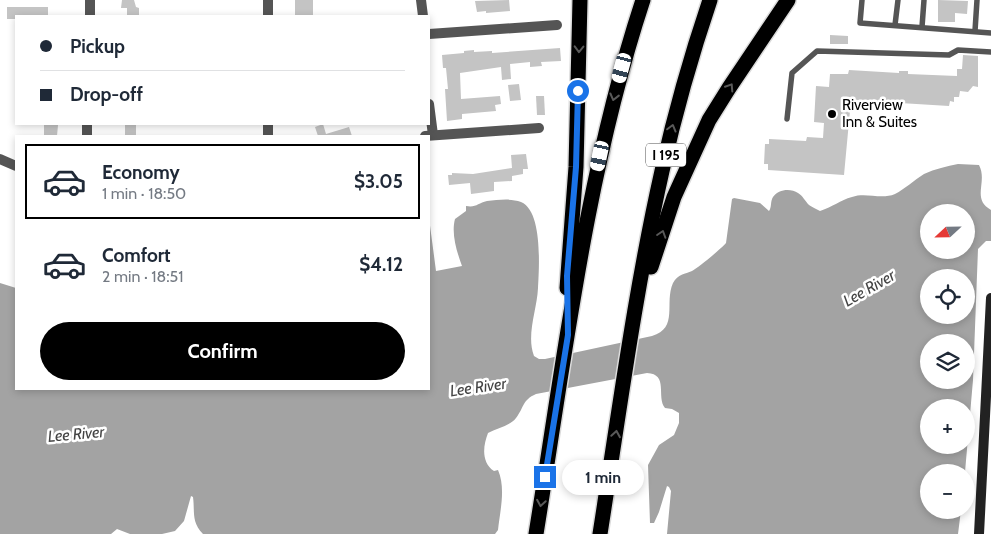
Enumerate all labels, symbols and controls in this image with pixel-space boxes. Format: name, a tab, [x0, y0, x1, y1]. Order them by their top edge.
text: Pickup	[70, 35, 125, 58]
one-way arrow	[573, 45, 584, 53]
car	[610, 52, 633, 84]
route start	[567, 80, 589, 102]
text: Drop-off	[70, 83, 143, 106]
one-way arrow	[724, 83, 733, 92]
one-way arrow	[609, 93, 620, 102]
place label: Riverview Inn & Suites	[842, 96, 917, 131]
marker: Riverview Inn & Suites	[826, 108, 838, 120]
one-way arrow	[666, 124, 677, 133]
car	[589, 140, 610, 172]
road number: I 195	[646, 144, 686, 166]
icon: car	[42, 159, 87, 204]
text: Economy	[102, 161, 180, 184]
text: $3.05	[354, 170, 403, 193]
text: 1 min · 18:50	[102, 184, 186, 203]
north arrow	[920, 204, 975, 259]
map controls	[920, 204, 975, 519]
one-way arrow	[656, 230, 666, 238]
icon: car	[42, 242, 87, 287]
text: Comfort	[102, 244, 171, 267]
text: $4.12	[359, 253, 403, 276]
water label: Lee River	[840, 265, 899, 310]
text: 2 min · 18:51	[102, 267, 183, 286]
button: locate	[920, 269, 975, 324]
button: Confirm	[40, 322, 405, 380]
button: layers	[920, 334, 975, 389]
water label: Lee River	[449, 373, 508, 400]
button: +	[920, 399, 975, 454]
water label: Lee River	[47, 422, 106, 446]
one-way arrow	[610, 430, 620, 438]
callout: 1 min	[562, 460, 645, 494]
button: −	[920, 464, 975, 519]
route end	[534, 466, 556, 488]
text: 1 min	[585, 468, 621, 487]
one-way arrow	[536, 499, 546, 507]

